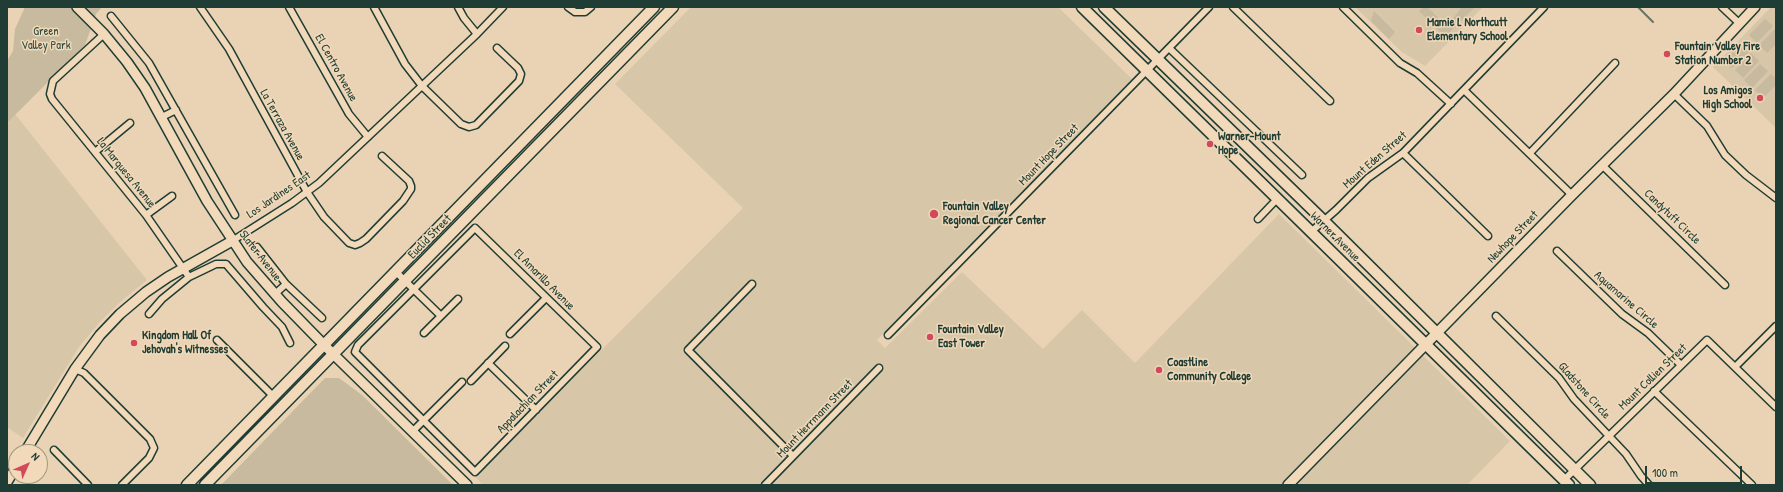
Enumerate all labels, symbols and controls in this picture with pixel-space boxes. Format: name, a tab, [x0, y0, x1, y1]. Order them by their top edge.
place label: Mamie L Northcutt Elementary School	[1427, 16, 1508, 44]
park label: Green Valley Park	[21, 25, 71, 53]
marker: Mamie L Northcutt Elementary School	[1414, 25, 1424, 35]
street label: El Centro Avenue	[312, 32, 360, 104]
place label: Fountain Valley Fire Station Number 2	[1675, 40, 1760, 68]
marker: Fountain Valley Fire Station Number 2	[1662, 49, 1672, 59]
place label: Los Amigos High School	[1702, 84, 1752, 112]
street label: La Terraza Avenue	[256, 87, 308, 163]
marker: Los Amigos High School	[1755, 93, 1765, 103]
street label: Mount Hope Street	[1016, 121, 1082, 189]
street label: Mount Eden Street	[1340, 128, 1410, 192]
place label: Warner-Mount Hope	[1218, 130, 1281, 158]
street label: La Marquesa Avenue	[93, 135, 159, 211]
marker: Warner-Mount Hope	[1205, 139, 1215, 149]
street label: Los Jardines East	[244, 168, 314, 222]
street label: Candytuft Circle	[1641, 186, 1703, 248]
place label: Fountain Valley Regional Cancer Center	[943, 200, 1046, 228]
marker: Fountain Valley Regional Cancer Center	[928, 208, 940, 220]
street label: Newhope Street	[1484, 208, 1542, 266]
street label: Warner Avenue	[1307, 209, 1363, 265]
street label: Euclid Street	[405, 212, 455, 262]
street label: Slater Avenue	[236, 228, 284, 284]
street label: El Amarillo Avenue	[510, 246, 578, 314]
street label: Aquamarine Circle	[1591, 268, 1661, 332]
place label: Fountain Valley East Tower	[938, 323, 1004, 351]
place label: Kingdom Hall Of Jehovah's Witnesses	[142, 329, 228, 357]
marker: Fountain Valley East Tower	[925, 332, 935, 342]
marker: Kingdom Hall Of Jehovah's Witnesses	[129, 338, 139, 348]
street label: Mount Collien Street	[1616, 341, 1690, 413]
place label: Coastline Community College	[1167, 356, 1251, 384]
street label: Gladstone Circle	[1555, 360, 1613, 422]
marker: Coastline Community College	[1154, 365, 1164, 375]
street label: Appalachian Street	[494, 368, 562, 436]
street label: Mount Herrmann Street	[774, 377, 856, 461]
north arrow	[8, 444, 48, 484]
text: N	[29, 449, 43, 463]
scale bar	[1647, 458, 1744, 484]
text: 100 m	[1652, 464, 1678, 481]

